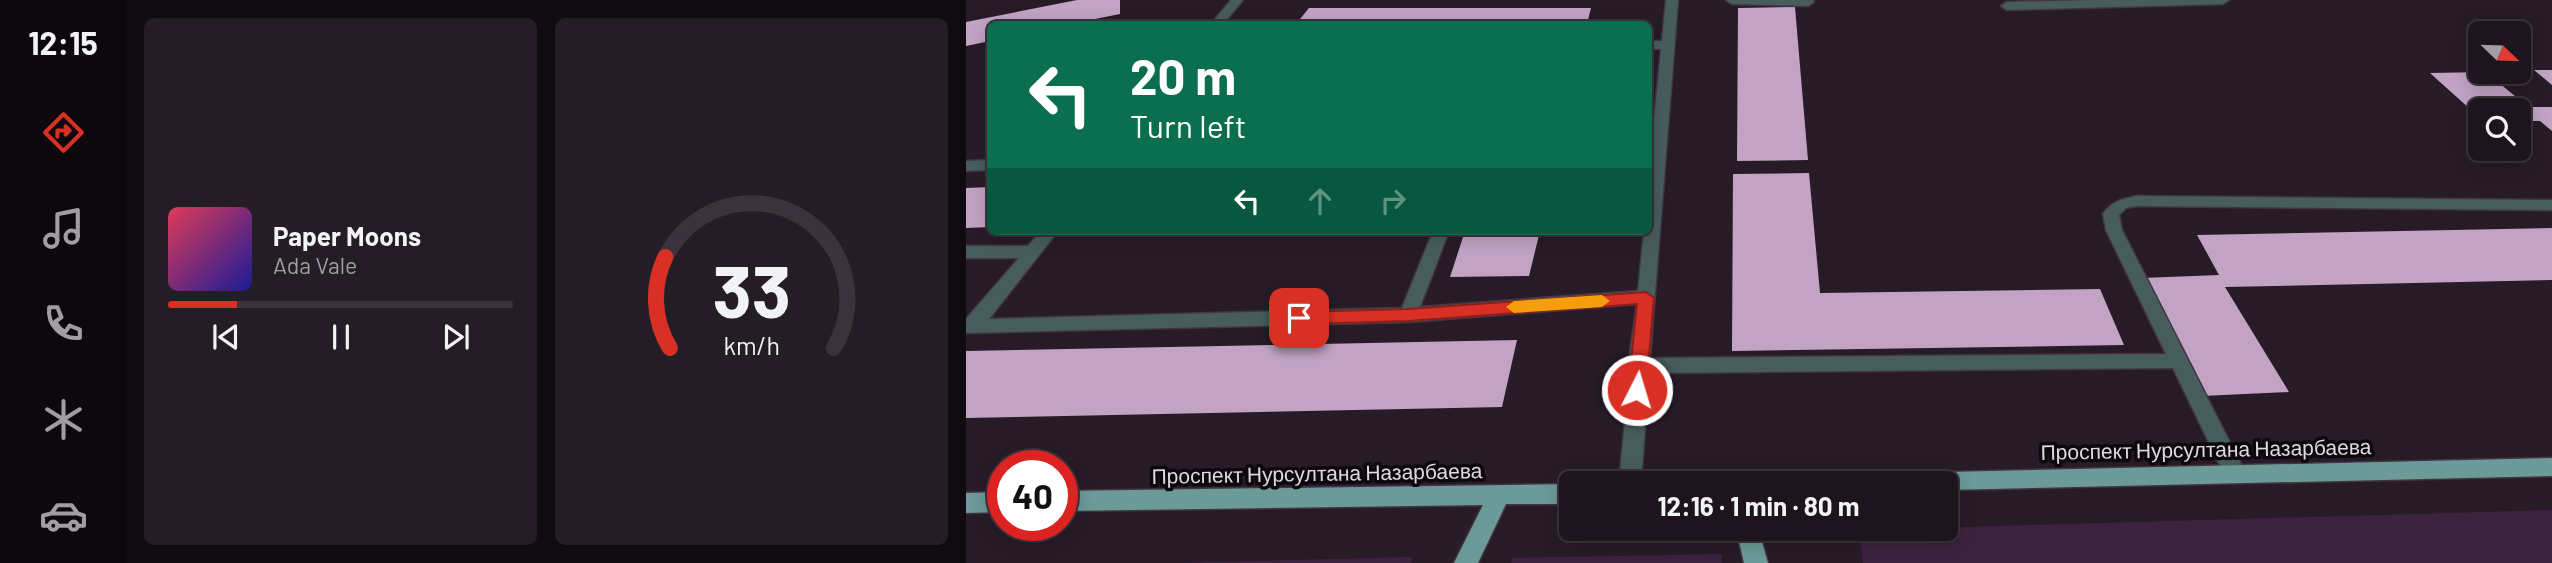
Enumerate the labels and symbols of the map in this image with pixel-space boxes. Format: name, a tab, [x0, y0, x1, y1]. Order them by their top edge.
north arrow	[2468, 21, 2530, 84]
pin	[1269, 288, 1329, 348]
position arrow	[1600, 353, 1674, 427]
street label: Проспект Нурсултана Назарбаева	[2040, 433, 2372, 464]
speed limit sign: 40	[987, 450, 1078, 541]
street label: Проспект Нурсултана Назарбаева	[1151, 457, 1483, 488]

